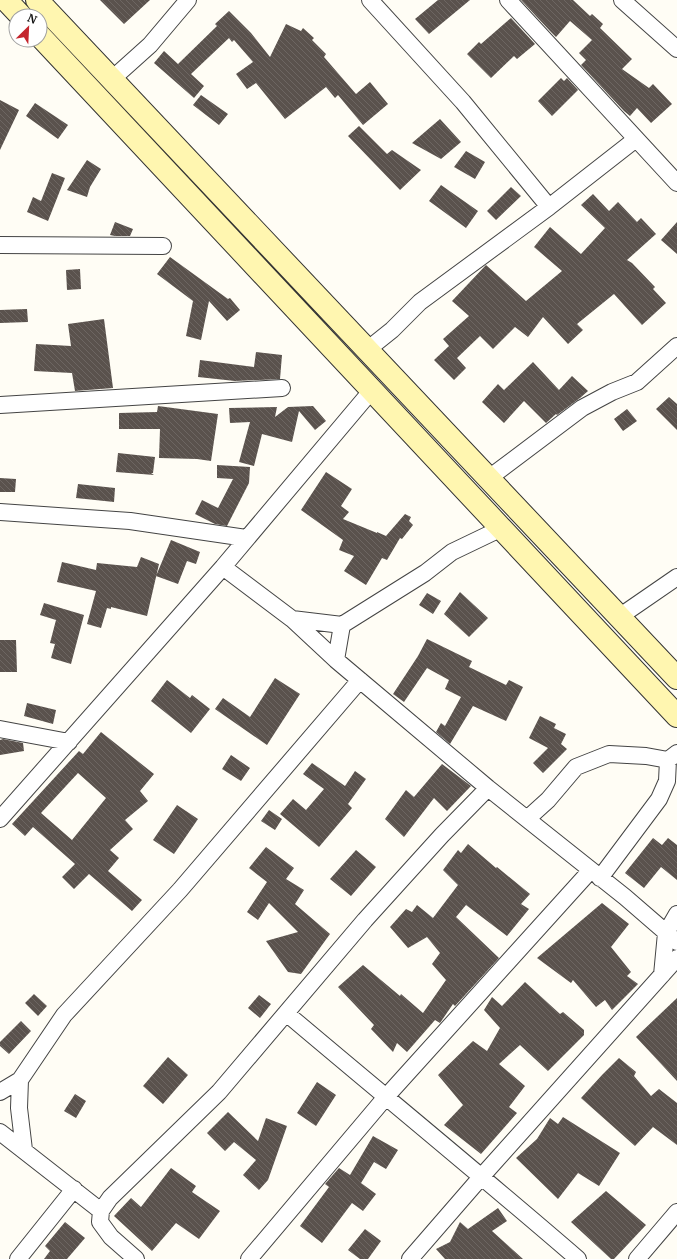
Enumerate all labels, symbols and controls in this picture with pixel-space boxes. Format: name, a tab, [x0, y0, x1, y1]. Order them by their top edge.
north arrow	[8, 8, 48, 48]
text: N	[25, 11, 39, 27]

